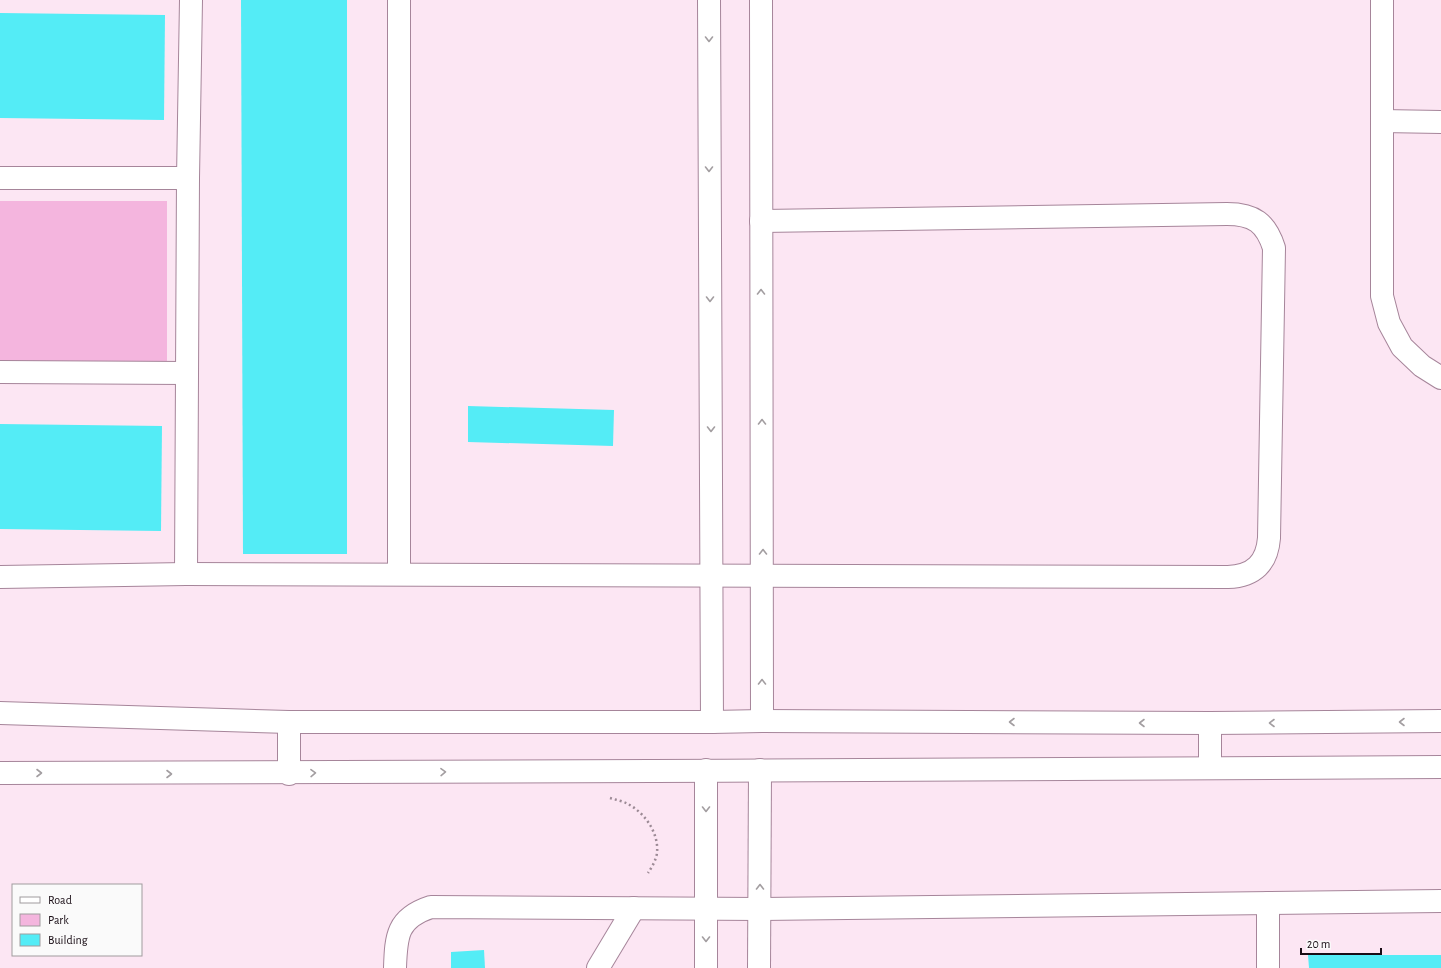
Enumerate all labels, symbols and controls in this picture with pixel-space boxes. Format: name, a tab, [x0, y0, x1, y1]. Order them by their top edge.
one-way arrow	[705, 36, 713, 42]
one-way arrow	[705, 166, 714, 172]
one-way arrow	[757, 289, 765, 295]
one-way arrow	[706, 296, 714, 302]
one-way arrow	[758, 419, 766, 425]
one-way arrow	[707, 426, 715, 432]
one-way arrow	[759, 549, 767, 555]
one-way arrow	[758, 679, 766, 685]
one-way arrow	[1009, 718, 1015, 726]
one-way arrow	[1399, 718, 1405, 726]
one-way arrow	[1139, 719, 1145, 727]
one-way arrow	[1269, 719, 1275, 727]
one-way arrow	[440, 768, 446, 776]
one-way arrow	[36, 769, 42, 777]
one-way arrow	[310, 769, 316, 777]
one-way arrow	[166, 770, 172, 778]
one-way arrow	[702, 806, 710, 812]
legend	[12, 884, 142, 956]
one-way arrow	[756, 884, 764, 890]
text: Road	[48, 894, 72, 906]
text: Park	[48, 914, 69, 926]
scale bar	[1301, 930, 1381, 956]
text: Building	[48, 934, 88, 946]
one-way arrow	[702, 936, 710, 942]
text: 20 m	[1307, 938, 1330, 950]

